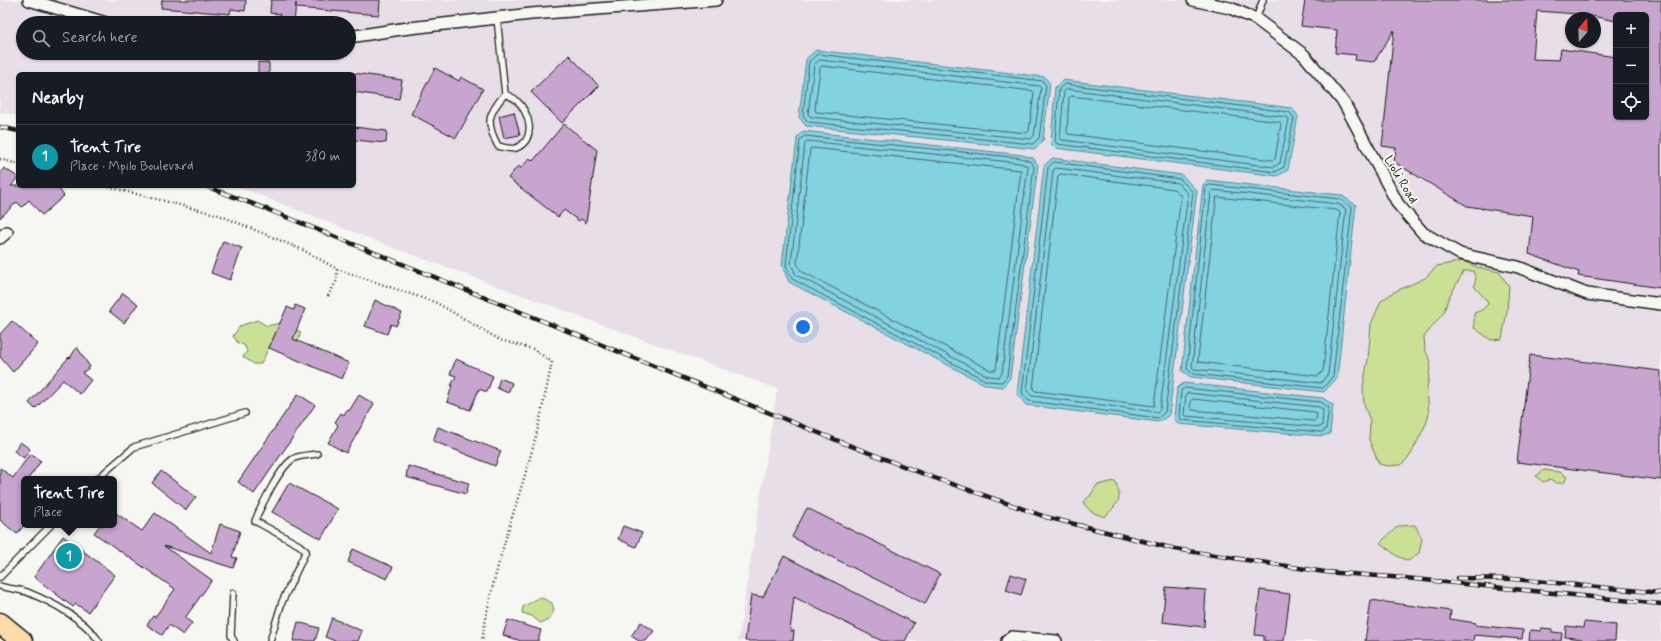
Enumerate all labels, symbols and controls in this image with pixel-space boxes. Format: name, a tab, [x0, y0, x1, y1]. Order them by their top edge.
north arrow	[1565, 12, 1601, 48]
map controls	[1613, 12, 1649, 120]
button: +	[1613, 12, 1649, 48]
search box	[16, 16, 356, 60]
icon: search	[30, 27, 52, 49]
text: Search here	[62, 28, 138, 48]
button: −	[1613, 48, 1649, 84]
button: locate	[1613, 84, 1649, 120]
text: Nearby	[32, 87, 84, 109]
text: Trent Tire	[70, 138, 141, 158]
text: 1	[42, 148, 48, 165]
text: 380 m	[305, 148, 340, 165]
street label: Lioli Road	[1380, 153, 1422, 207]
text: Place · Mpilo Boulevard	[70, 158, 194, 175]
your location	[793, 317, 813, 337]
popup	[21, 476, 117, 528]
text: Trent Tire	[34, 484, 104, 504]
text: Place	[34, 504, 62, 521]
pin: 1	[56, 541, 82, 571]

